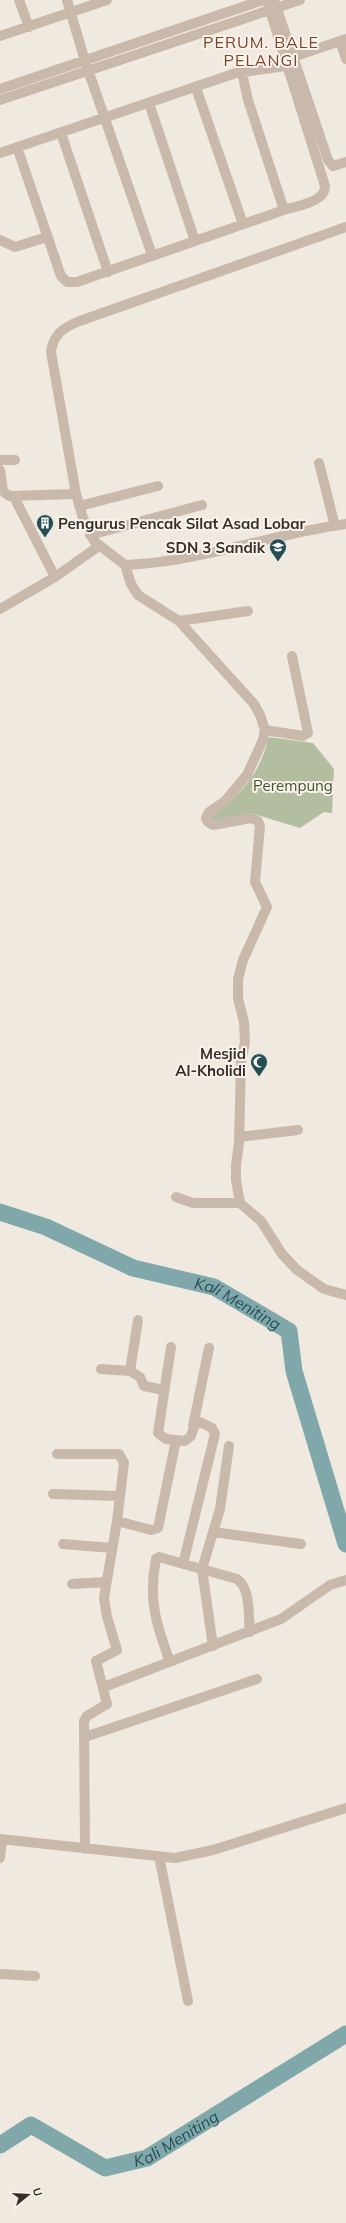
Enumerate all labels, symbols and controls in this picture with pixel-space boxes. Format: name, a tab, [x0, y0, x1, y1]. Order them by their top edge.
district label: PERUM. BALE PELANGI	[203, 32, 319, 70]
building icon: Pengurus Pencak Silat Asad Lobar	[35, 513, 55, 538]
place label: Pengurus Pencak Silat Asad Lobar	[58, 514, 305, 533]
school or university icon: SDN 3 Sandik	[268, 537, 288, 562]
place label: SDN 3 Sandik	[166, 538, 266, 557]
park label: Perempung	[253, 776, 333, 795]
place label: Mesjid Al-Kholidi	[175, 1044, 246, 1080]
mosque icon: Mesjid Al-Kholidi	[249, 1052, 269, 1077]
water label: Kali Meniting	[193, 1273, 285, 1334]
water label: Kali Meniting	[132, 2106, 222, 2171]
north arrow	[8, 2175, 48, 2215]
text: U	[30, 2186, 45, 2198]

